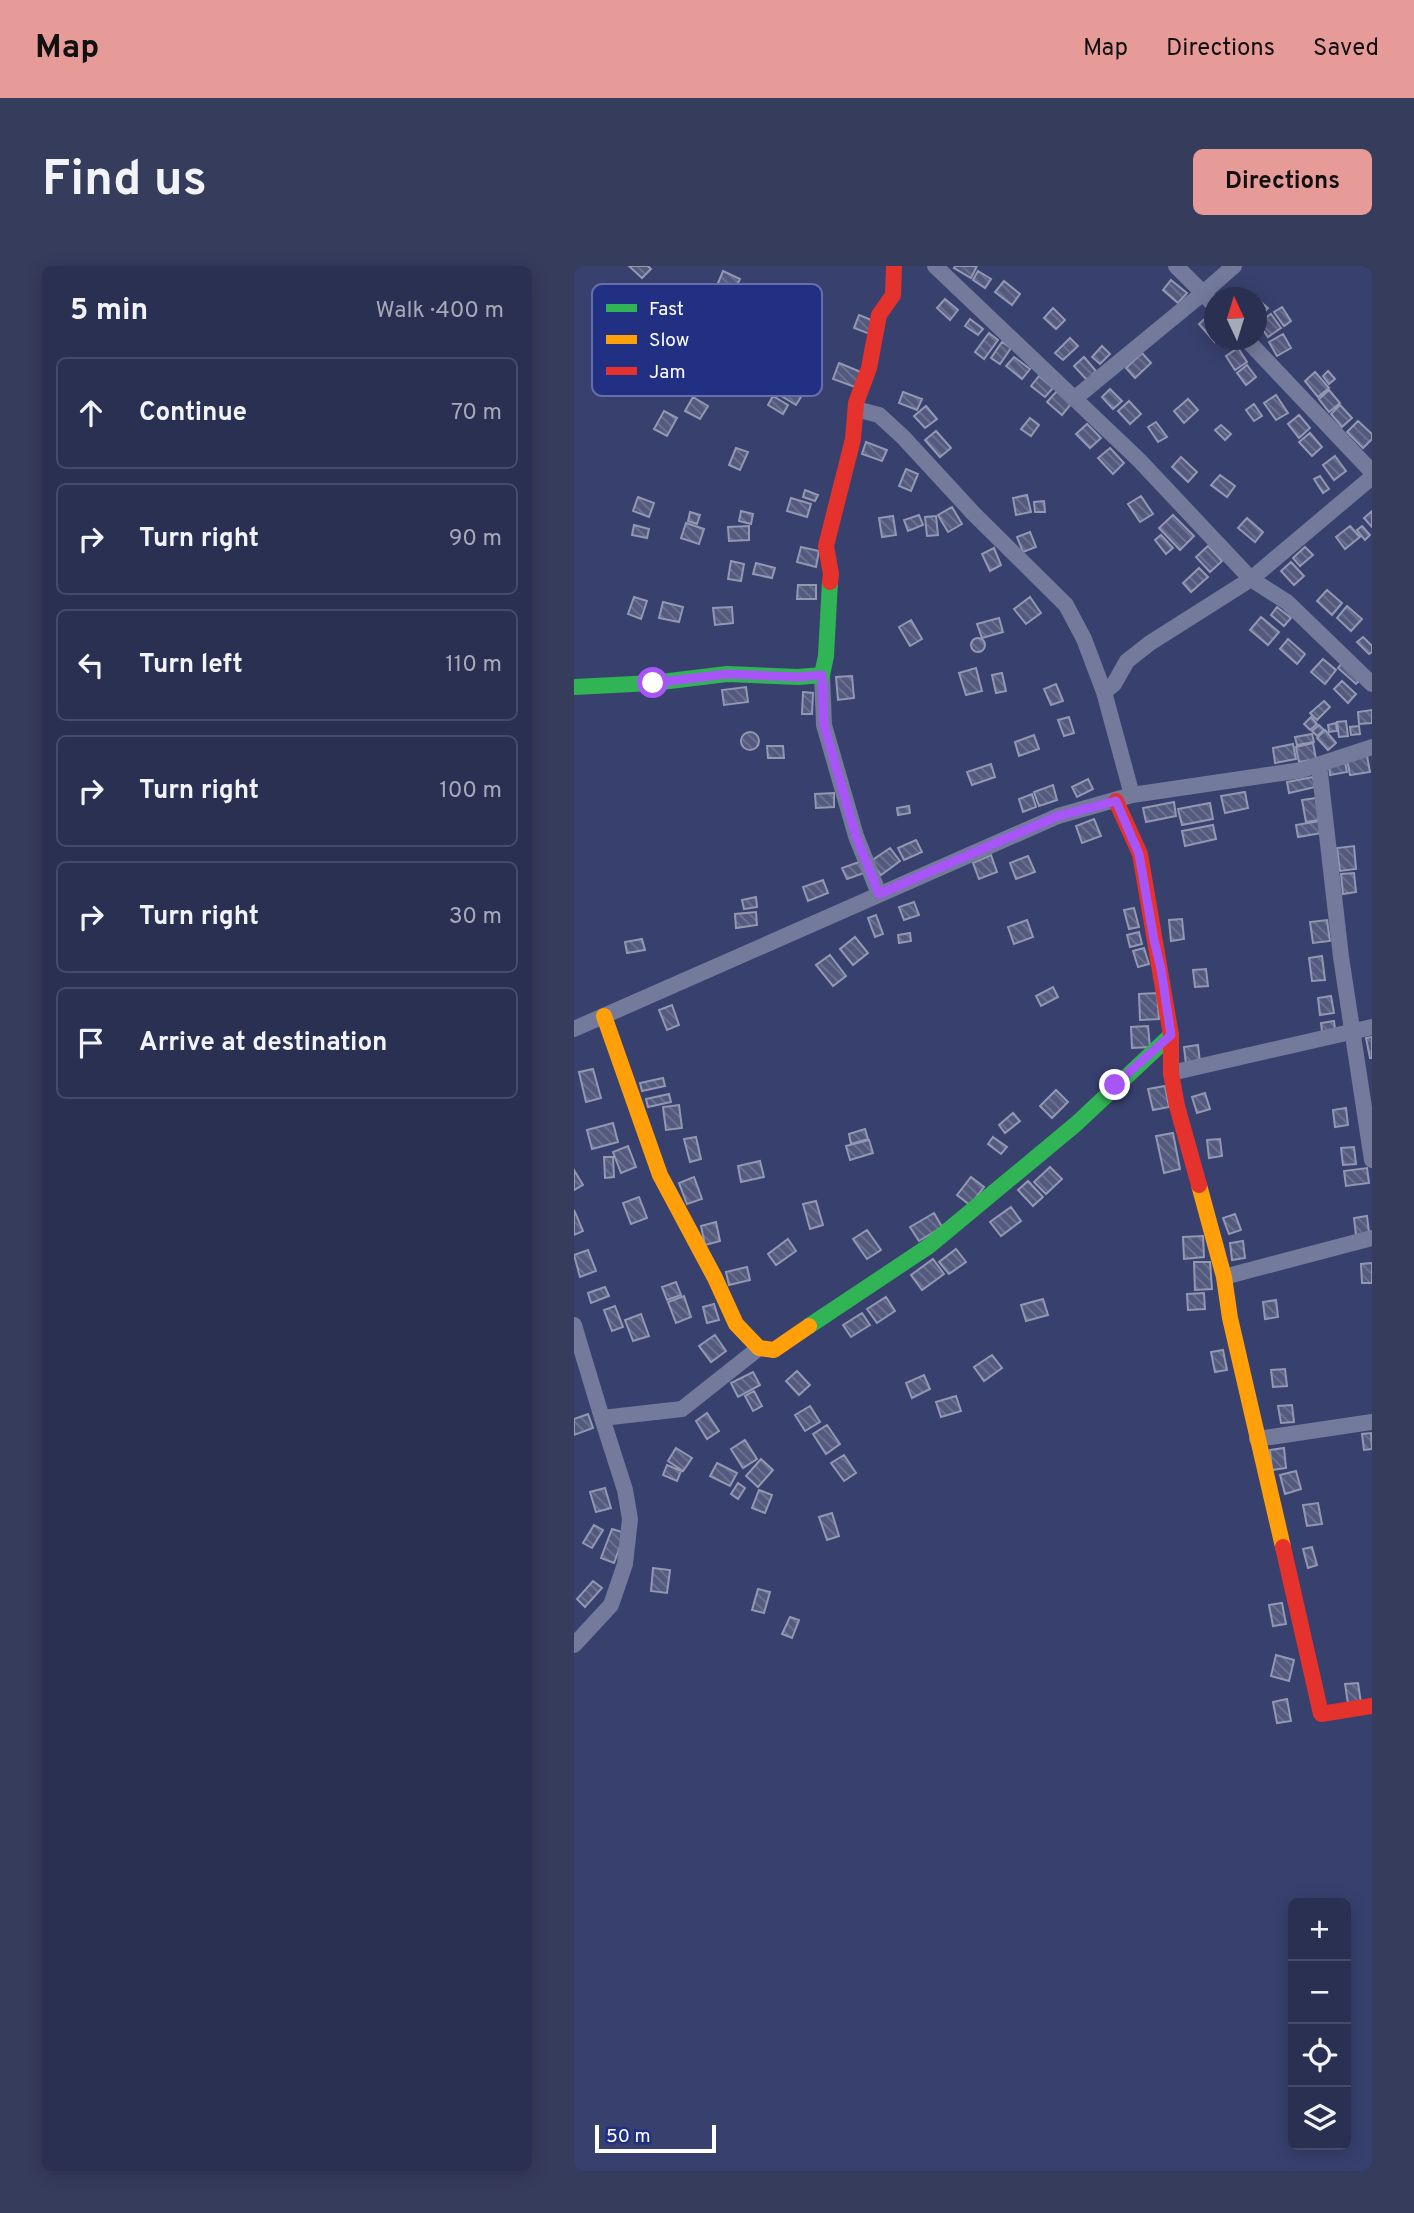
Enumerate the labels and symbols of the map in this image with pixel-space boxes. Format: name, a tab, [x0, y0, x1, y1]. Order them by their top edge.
legend	[592, 284, 822, 396]
north arrow	[1204, 287, 1267, 350]
text: Fast	[649, 298, 684, 322]
text: Slow	[649, 329, 689, 353]
text: Jam	[649, 361, 686, 385]
route start	[637, 667, 668, 698]
route end	[1099, 1069, 1130, 1100]
scale bar	[595, 2122, 716, 2154]

